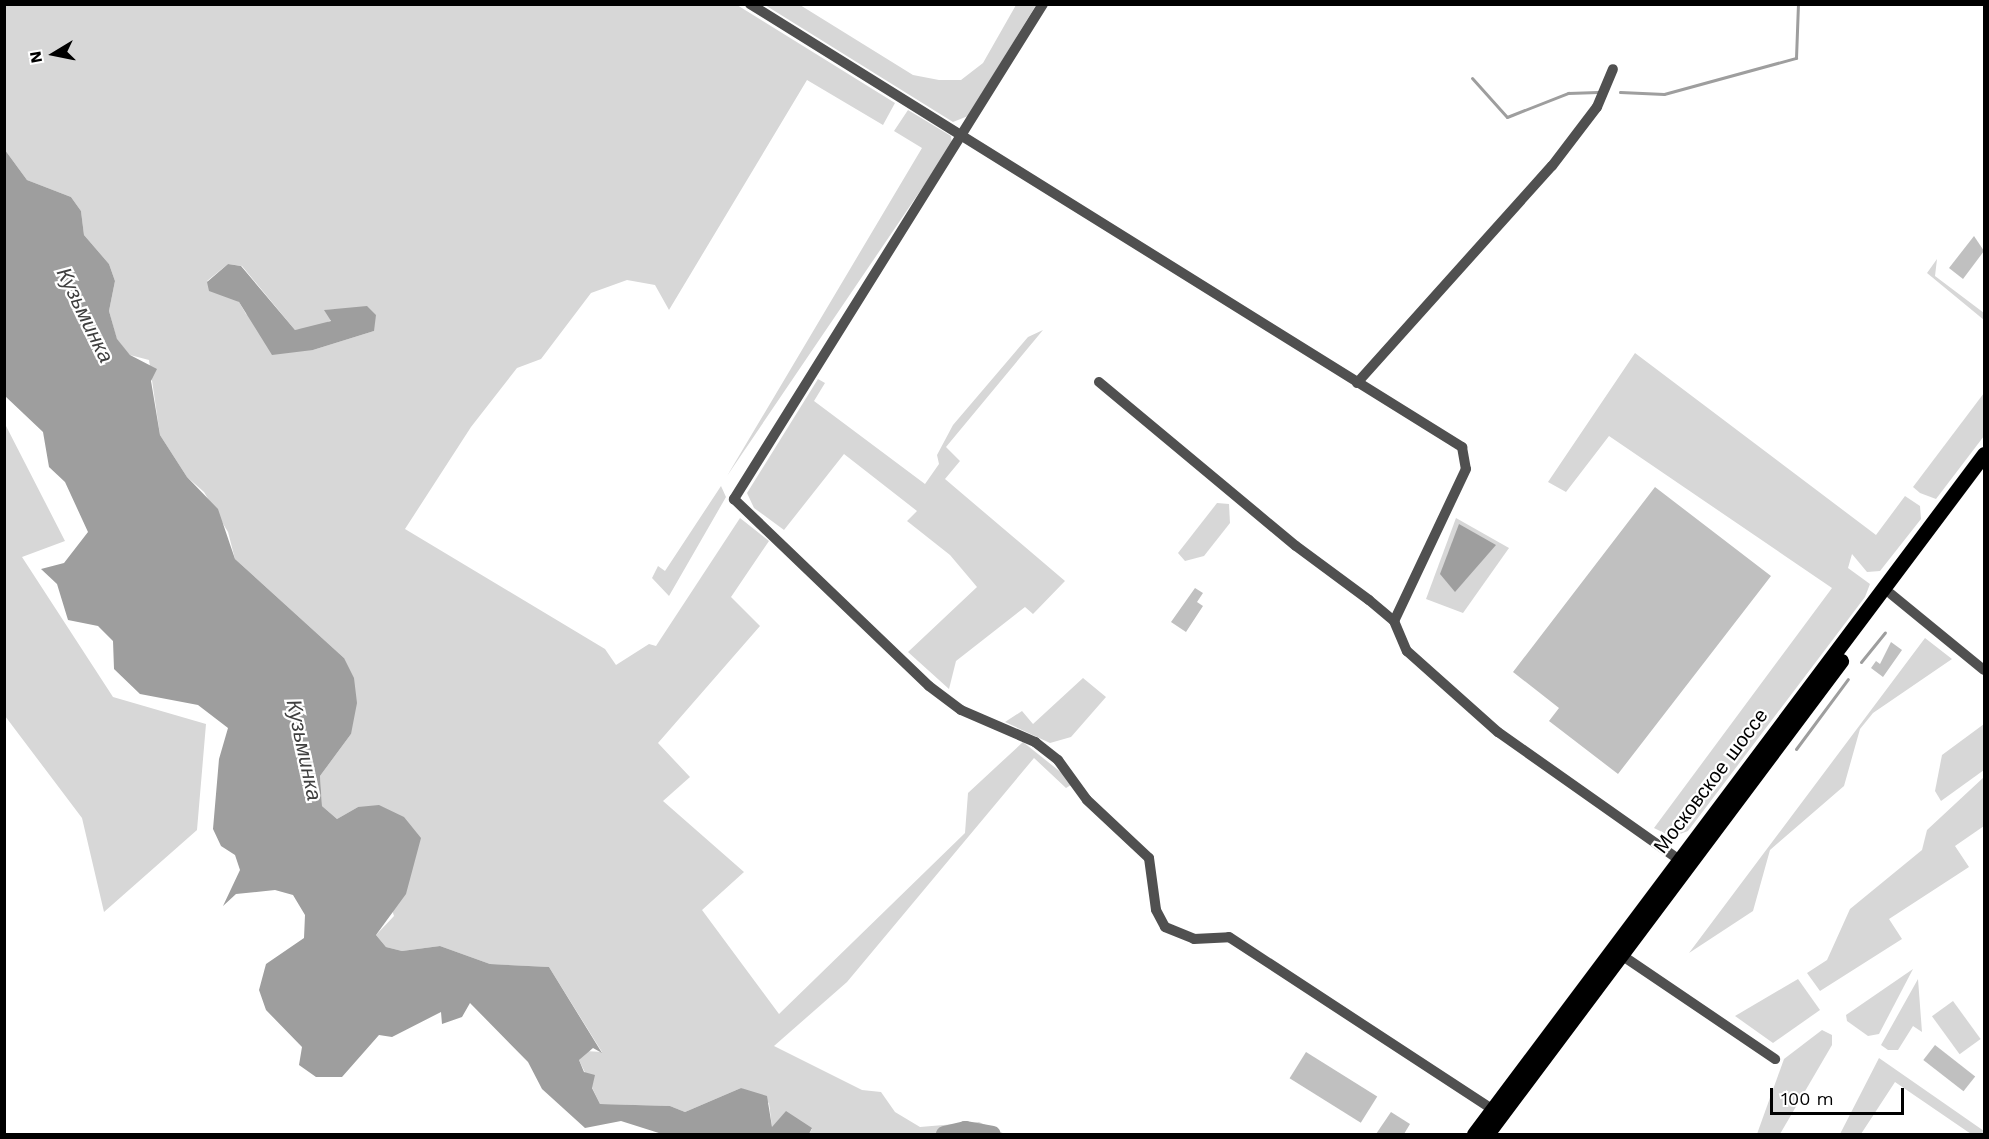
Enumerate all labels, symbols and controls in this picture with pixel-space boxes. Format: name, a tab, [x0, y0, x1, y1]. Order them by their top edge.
north arrow	[24, 24, 84, 84]
text: N	[25, 50, 46, 65]
water label: Кузьминка	[51, 263, 119, 367]
water label: Кузьминка	[281, 697, 327, 803]
street label: Московское шоссе	[1649, 704, 1773, 858]
scale bar	[1773, 1076, 1906, 1114]
text: 100 m	[1781, 1088, 1834, 1109]

